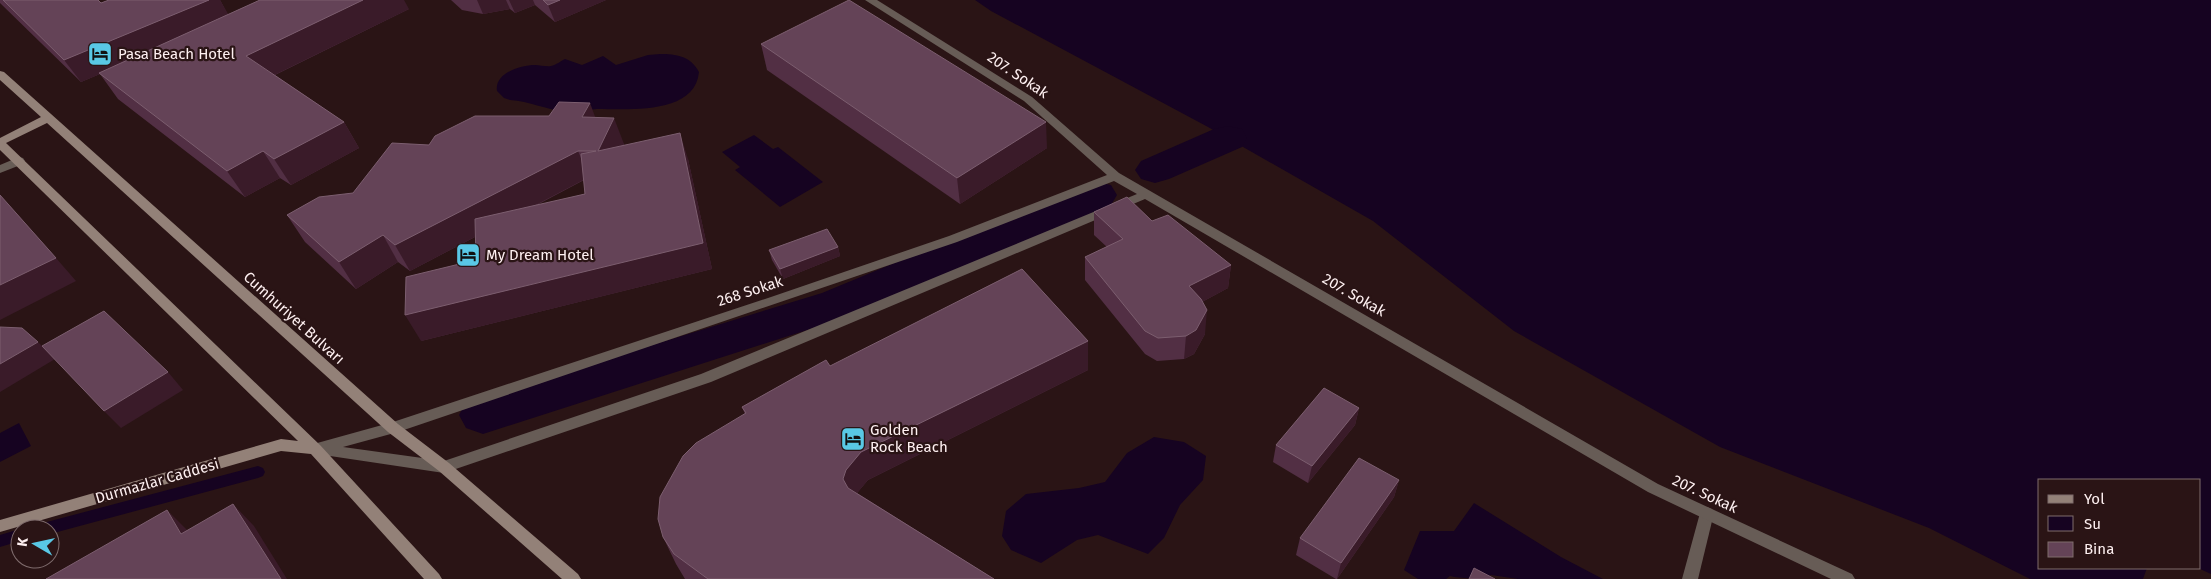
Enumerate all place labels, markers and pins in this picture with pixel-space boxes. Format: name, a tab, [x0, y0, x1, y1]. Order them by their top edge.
hotel icon: Pasa Beach Hotel	[87, 41, 113, 67]
place label: Pasa Beach Hotel	[118, 45, 235, 63]
hotel icon: My Dream Hotel	[455, 242, 481, 268]
place label: My Dream Hotel	[486, 246, 594, 264]
place label: Golden Rock Beach	[870, 421, 948, 456]
hotel icon: Golden Rock Beach	[840, 426, 866, 452]

